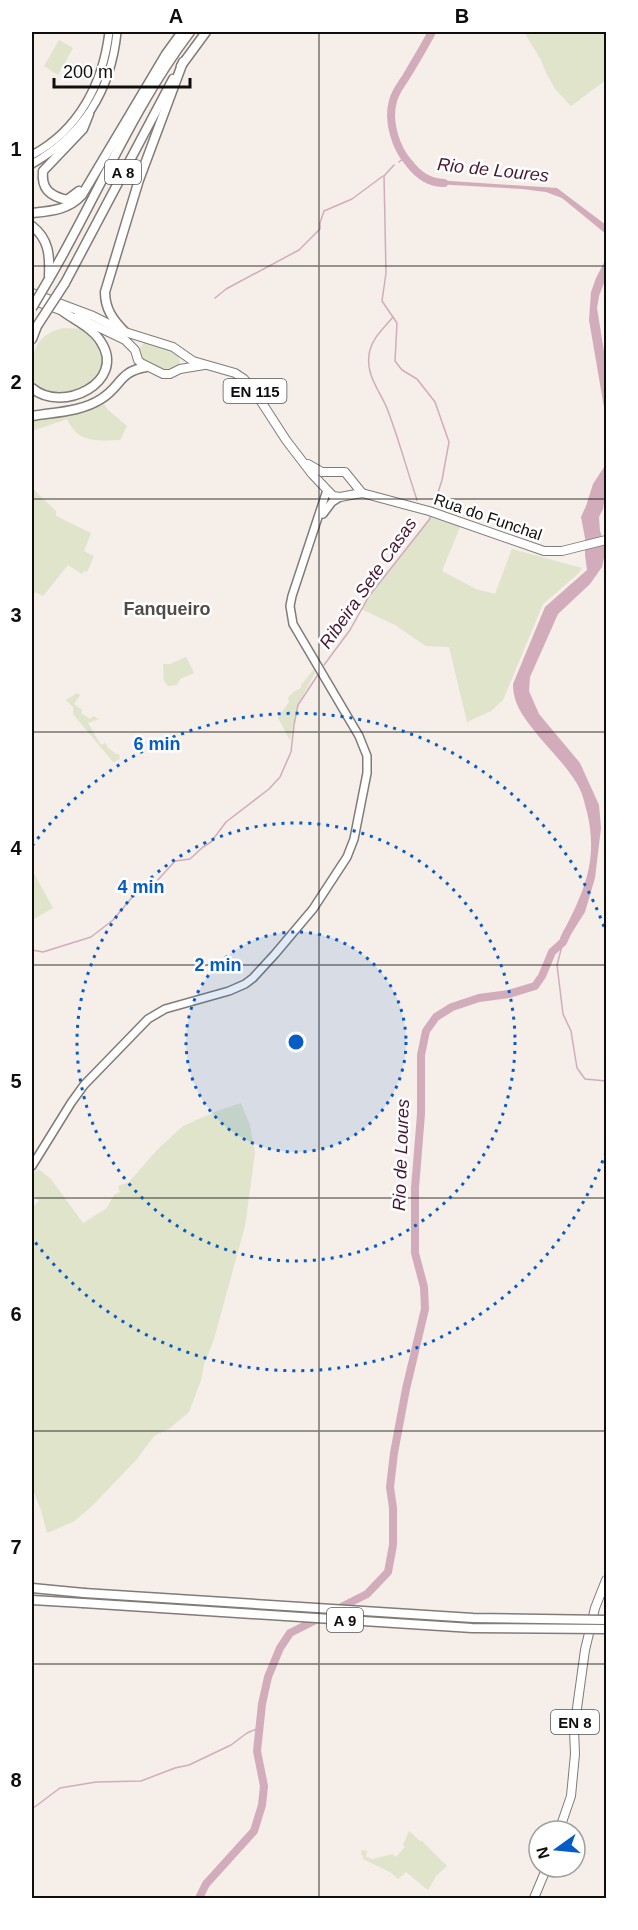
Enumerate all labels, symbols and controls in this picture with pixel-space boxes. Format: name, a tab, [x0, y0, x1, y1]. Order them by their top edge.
text: A	[169, 5, 183, 27]
text: B	[455, 5, 469, 27]
scale bar	[54, 51, 190, 89]
text: 200 m	[63, 62, 113, 82]
text: 1	[10, 138, 22, 160]
water label: Rio de Loures	[436, 154, 550, 186]
road number: A 8	[105, 160, 141, 184]
text: 2	[10, 371, 22, 393]
road number: EN 115	[224, 379, 286, 403]
street label: Rua do Funchal	[432, 491, 544, 543]
water label: Ribeira Sete Casas	[315, 514, 421, 652]
district label: Fanqueiro	[123, 599, 211, 619]
text: 3	[10, 604, 22, 626]
text: 6 min	[133, 734, 181, 754]
text: 4	[10, 837, 22, 859]
text: 4 min	[117, 877, 165, 897]
text: 2 min	[194, 955, 242, 975]
centre of rings	[286, 1032, 306, 1052]
text: 5	[10, 1070, 22, 1092]
water label: Rio de Loures	[389, 1099, 413, 1211]
text: 6	[10, 1303, 22, 1325]
text: 7	[10, 1536, 22, 1558]
road number: A 9	[327, 1608, 363, 1632]
road number: EN 8	[551, 1710, 599, 1734]
text: 8	[10, 1769, 22, 1791]
north arrow	[527, 1819, 587, 1879]
text: N	[533, 1845, 553, 1861]

